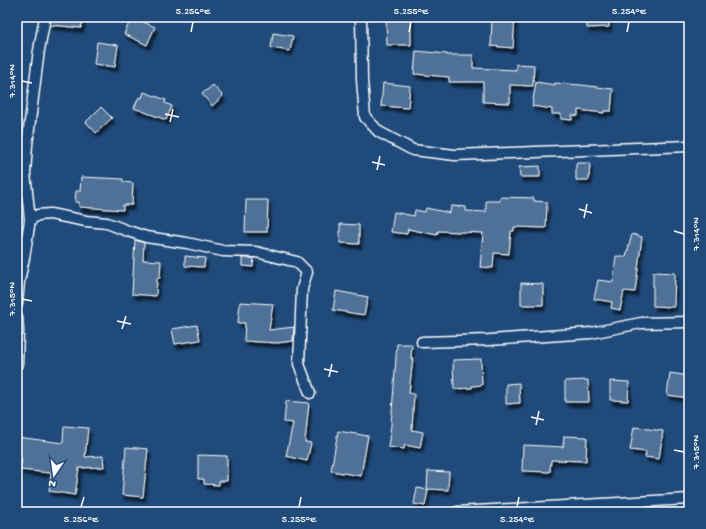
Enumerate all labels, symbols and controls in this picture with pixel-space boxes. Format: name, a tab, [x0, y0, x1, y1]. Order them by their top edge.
text: 5.256°E	[176, 6, 211, 18]
text: 5.255°E	[394, 6, 429, 18]
text: 5.254°E	[612, 6, 647, 18]
text: 7.314°N	[7, 64, 19, 99]
text: 7.314°N	[691, 217, 703, 252]
text: 7.315°N	[7, 282, 19, 317]
text: 7.315°N	[691, 435, 703, 470]
north arrow	[34, 455, 74, 495]
text: N	[47, 476, 57, 489]
text: 5.256°E	[64, 514, 99, 526]
text: 5.255°E	[282, 514, 317, 526]
text: 5.254°E	[500, 514, 535, 526]

